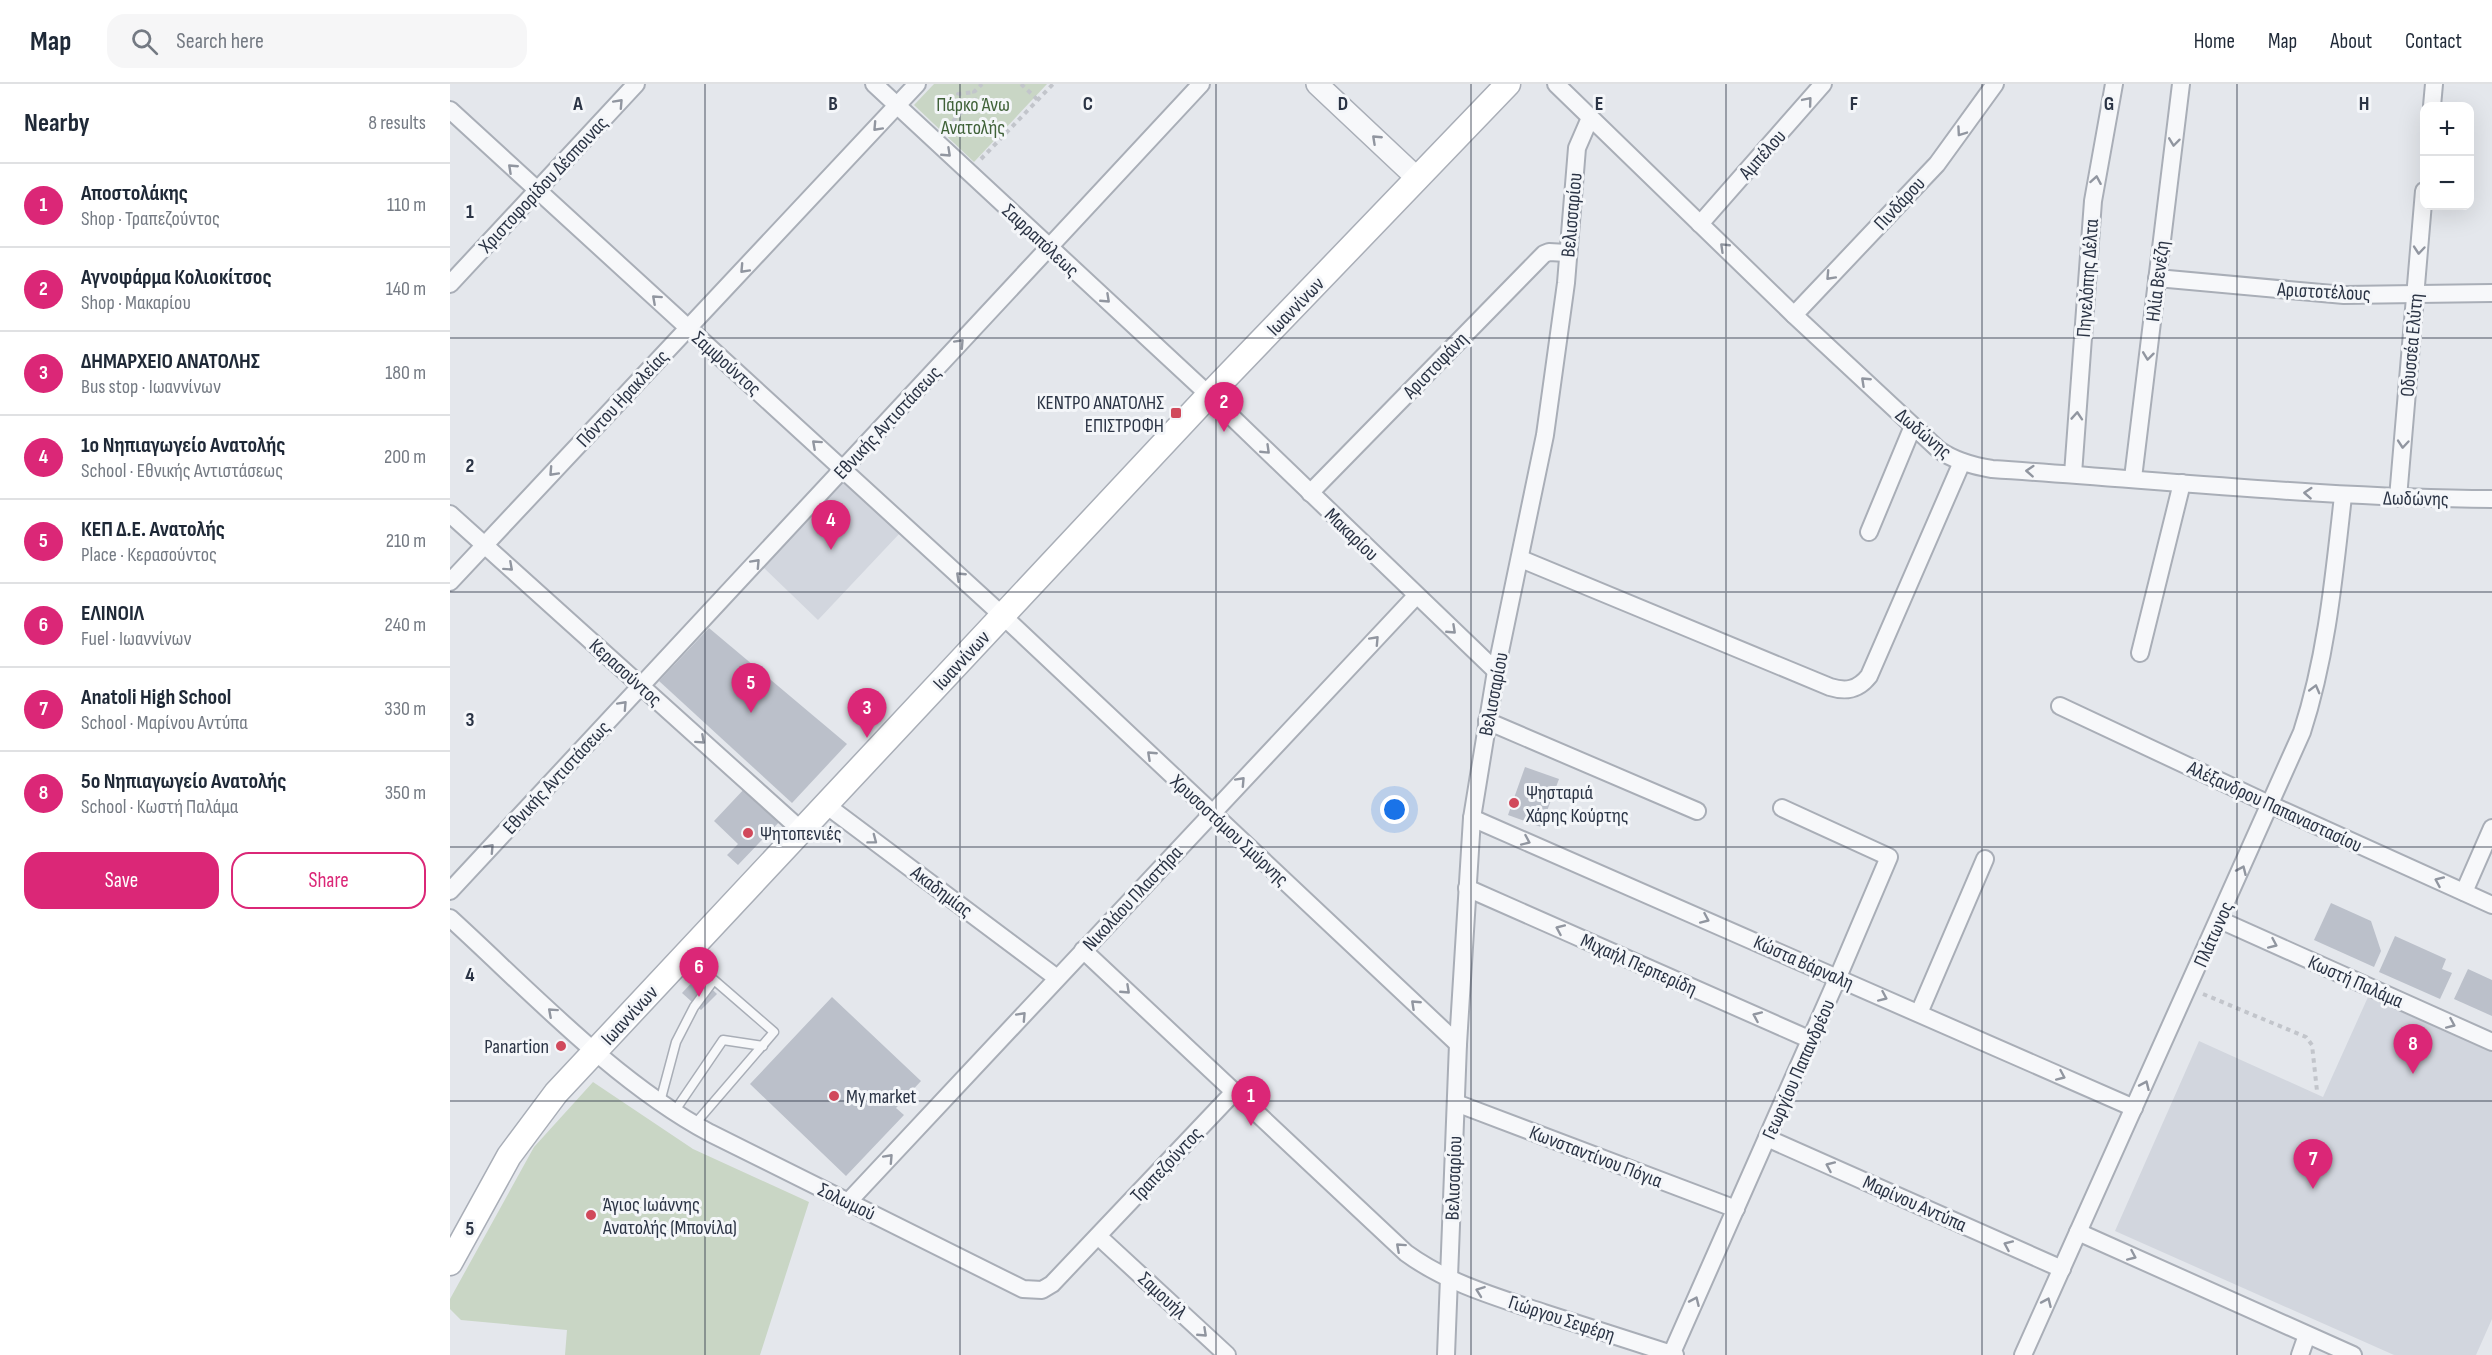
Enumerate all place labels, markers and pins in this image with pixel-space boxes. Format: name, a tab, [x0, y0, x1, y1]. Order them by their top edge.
pin: 2	[1204, 382, 1244, 432]
place label: ΚΕΝΤΡΟ ΑΝΑΤΟΛΗΣ ΕΠΙΣΤΡΟΦΗ	[1037, 391, 1164, 438]
marker: ΚΕΝΤΡΟ ΑΝΑΤΟΛΗΣ ΕΠΙΣΤΡΟΦΗ	[1169, 406, 1183, 420]
pin: 4	[812, 500, 850, 550]
pin: 5	[732, 664, 770, 713]
pin: 3	[848, 688, 886, 738]
place label: Ψησταριά Χάρης Κούρτης	[1525, 781, 1629, 828]
marker: Ψησταριά Χάρης Κούρτης	[1507, 796, 1521, 810]
place label: Ψητοπενιές	[760, 822, 842, 846]
marker: Ψητοπενιές	[741, 826, 755, 840]
pin: 6	[680, 948, 718, 997]
pin: 8	[2394, 1024, 2432, 1074]
place label: Panartion	[484, 1035, 549, 1059]
marker: Panartion	[554, 1039, 568, 1053]
pin: 1	[1232, 1076, 1270, 1126]
place label: My market	[846, 1085, 916, 1109]
marker: My market	[827, 1089, 841, 1103]
pin: 7	[2294, 1140, 2332, 1189]
place label: Άγιος Ιωάννης Ανατολής (Μπονίλα)	[602, 1193, 737, 1240]
marker: Άγιος Ιωάννης Ανατολής (Μπονίλα)	[584, 1208, 598, 1222]

